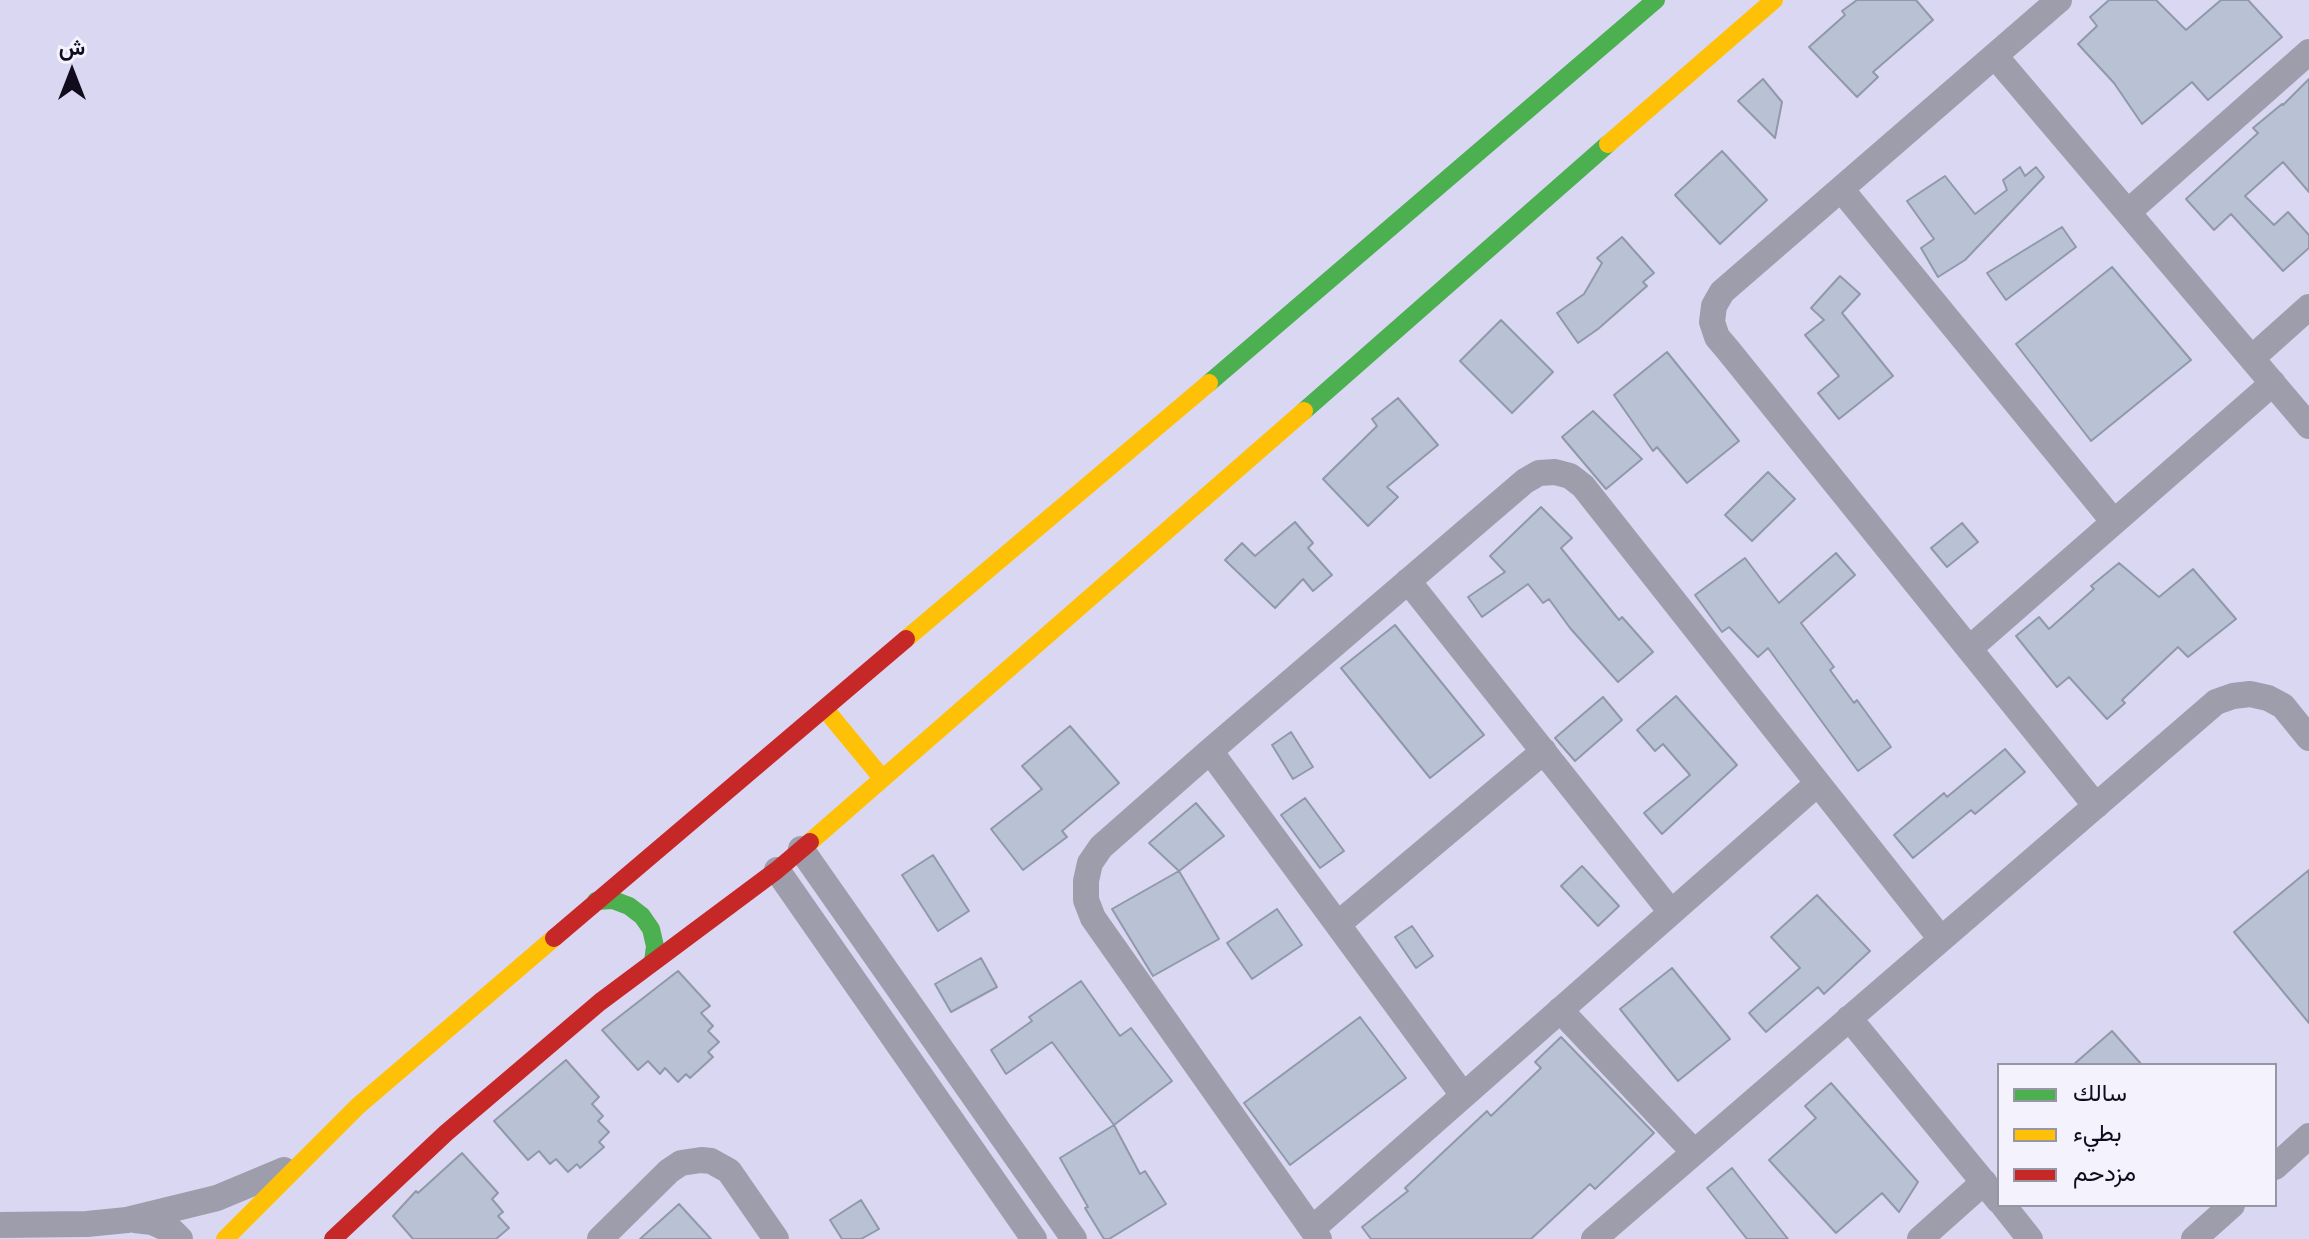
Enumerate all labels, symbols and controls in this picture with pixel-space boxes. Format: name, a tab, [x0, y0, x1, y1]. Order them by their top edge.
north arrow	[32, 32, 112, 112]
text: ش	[59, 35, 85, 60]
legend	[1997, 1063, 2277, 1207]
text: سالك	[2073, 1079, 2127, 1106]
text: بطيء	[2073, 1119, 2122, 1146]
text: مزدحم	[2073, 1159, 2136, 1186]

